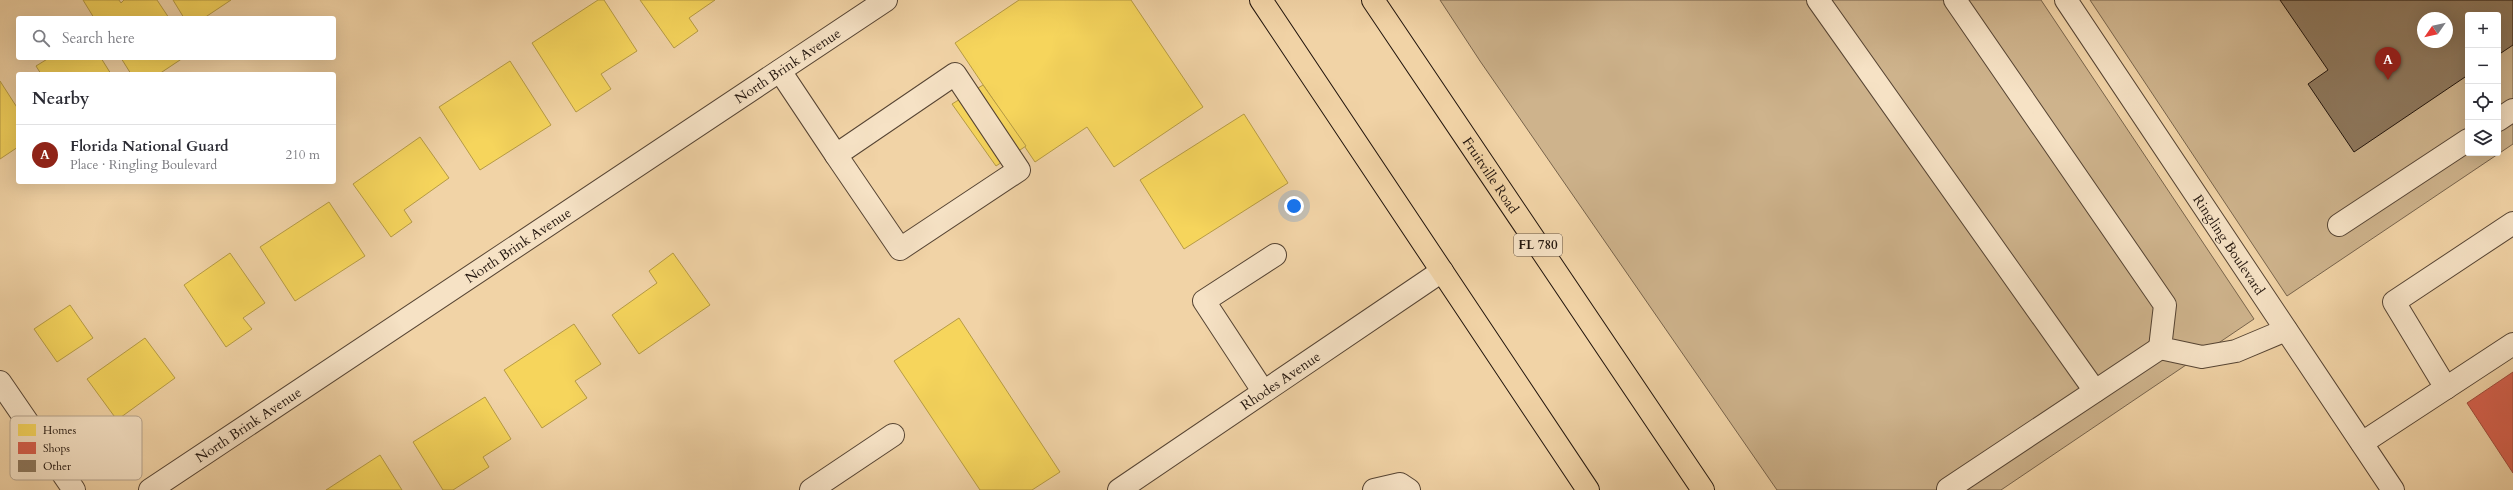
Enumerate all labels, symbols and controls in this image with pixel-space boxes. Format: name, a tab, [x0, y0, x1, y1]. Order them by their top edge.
north arrow	[2417, 12, 2453, 48]
map controls	[2465, 12, 2501, 156]
button: +	[2465, 12, 2501, 48]
search box	[16, 16, 336, 60]
street label: North Brink Avenue	[731, 23, 844, 108]
icon: search	[30, 27, 52, 49]
text: Search here	[62, 28, 135, 48]
pin: A	[2375, 47, 2401, 80]
button: −	[2465, 48, 2501, 84]
button: locate	[2465, 84, 2501, 120]
text: Nearby	[32, 87, 89, 110]
button: layers	[2465, 120, 2501, 156]
street label: Fruitville Road	[1458, 133, 1524, 217]
text: Florida National Guard	[70, 136, 229, 156]
text: A	[40, 146, 50, 164]
text: 210 m	[286, 146, 320, 164]
text: Place · Ringling Boulevard	[70, 156, 217, 174]
street label: Ringling Boulevard	[2189, 191, 2270, 299]
your location	[1284, 196, 1304, 216]
street label: North Brink Avenue	[461, 203, 575, 287]
road number: FL 780	[1514, 234, 1562, 256]
street label: Rhodes Avenue	[1237, 347, 1324, 414]
street label: North Brink Avenue	[191, 382, 305, 467]
legend	[10, 416, 142, 480]
text: Homes	[43, 423, 76, 438]
text: Shops	[43, 441, 70, 456]
text: Other	[43, 459, 72, 474]

